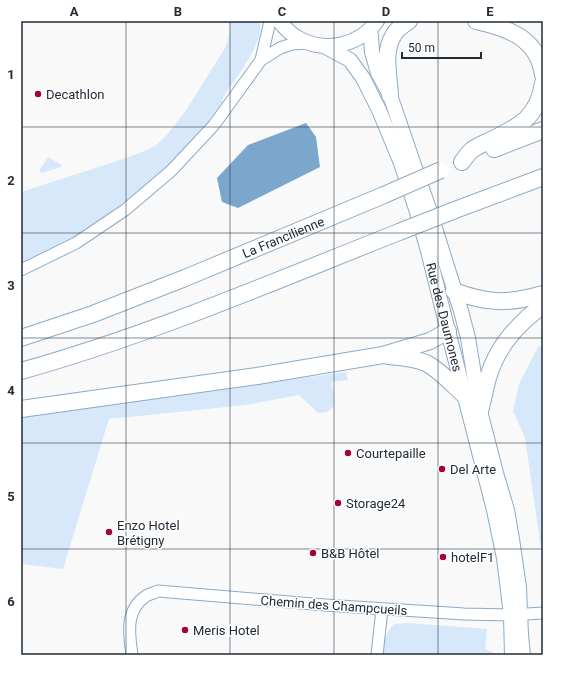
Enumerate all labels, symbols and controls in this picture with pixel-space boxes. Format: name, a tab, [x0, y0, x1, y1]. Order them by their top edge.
text: A	[70, 4, 79, 19]
text: B	[174, 4, 182, 19]
text: C	[278, 4, 287, 19]
text: D	[382, 4, 390, 19]
text: E	[486, 4, 494, 19]
scale bar	[402, 34, 481, 60]
text: 50 m	[408, 41, 435, 55]
text: 1	[7, 67, 15, 82]
place label: Decathlon	[46, 87, 104, 102]
marker: Decathlon	[33, 89, 43, 99]
text: 2	[7, 173, 15, 188]
street label: La Francilienne	[240, 214, 327, 261]
street label: Rue des Daumones	[423, 261, 465, 374]
text: 3	[7, 278, 15, 293]
text: 4	[7, 383, 15, 398]
place label: Courtepaille	[356, 446, 426, 461]
marker: Courtepaille	[343, 448, 353, 458]
place label: Del Arte	[450, 462, 496, 477]
marker: Del Arte	[437, 464, 447, 474]
text: 5	[7, 489, 15, 504]
place label: Storage24	[346, 496, 406, 511]
marker: Storage24	[333, 498, 343, 508]
place label: Enzo Hotel Brétigny	[117, 518, 180, 548]
marker: Enzo Hotel Brétigny	[104, 527, 114, 537]
place label: B&B Hôtel	[321, 546, 380, 561]
marker: B&B Hôtel	[308, 548, 318, 558]
place label: hotelF1	[451, 550, 494, 565]
marker: hotelF1	[438, 552, 448, 562]
street label: Chemin des Champcueils	[260, 593, 408, 618]
text: 6	[7, 594, 15, 609]
place label: Meris Hotel	[193, 623, 260, 638]
marker: Meris Hotel	[180, 625, 190, 635]

